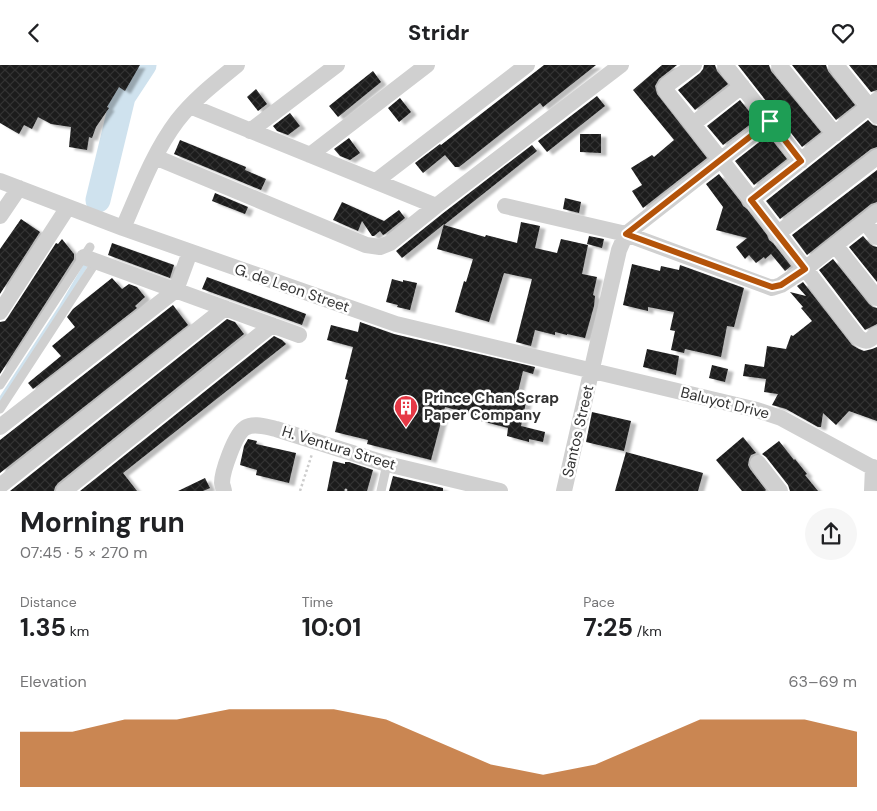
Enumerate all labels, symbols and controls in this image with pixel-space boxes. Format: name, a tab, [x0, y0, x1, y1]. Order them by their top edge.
text: Stridr	[408, 18, 469, 47]
icon: back	[20, 19, 48, 47]
icon: heart	[829, 19, 857, 47]
pin	[749, 100, 791, 142]
icon: arrive	[756, 107, 784, 135]
street label: G. de Leon Street	[232, 259, 352, 317]
street label: Baluyot Drive	[679, 382, 771, 424]
street label: Santos Street	[558, 383, 598, 479]
place label: Prince Chan Scrap Paper Company	[424, 388, 559, 425]
building icon: Prince Chan Scrap Paper Company	[393, 394, 419, 428]
street label: H. Ventura Street	[280, 421, 398, 475]
text: Morning run	[20, 504, 185, 541]
button: share	[805, 508, 857, 560]
text: 07:45 · 5 × 270 m	[20, 542, 147, 563]
text: Distance	[20, 593, 77, 611]
text: Time	[302, 593, 333, 611]
text: Pace	[583, 593, 615, 611]
text: 1.35	[20, 611, 66, 644]
text: 10:01	[302, 611, 361, 644]
text: 7:25	[583, 611, 633, 644]
text: km	[66, 622, 89, 640]
text: /km	[633, 622, 662, 640]
text: Elevation	[20, 671, 87, 692]
text: 63–69 m	[789, 671, 857, 692]

